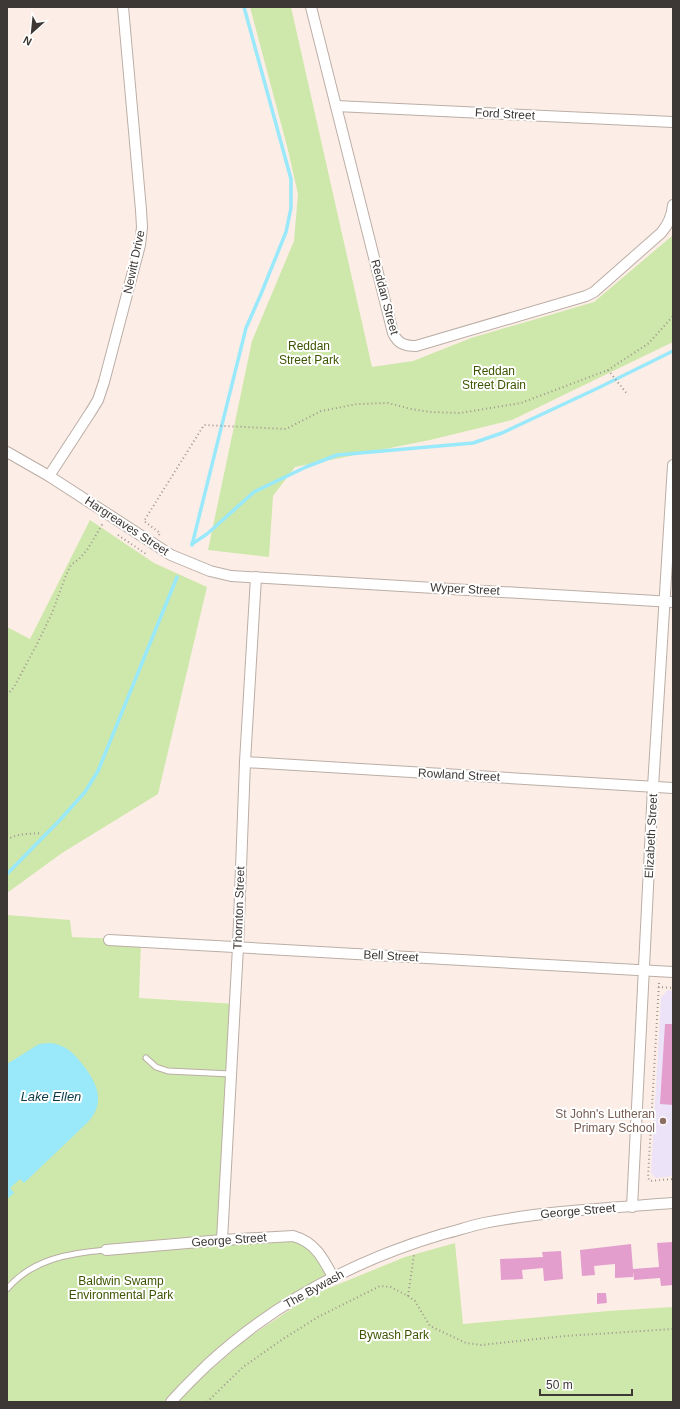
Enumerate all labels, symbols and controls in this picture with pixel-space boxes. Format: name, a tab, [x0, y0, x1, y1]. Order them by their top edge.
north arrow	[12, 12, 52, 52]
text: N	[21, 34, 34, 48]
street label: Ford Street	[475, 105, 536, 123]
street label: Newitt Drive	[120, 229, 148, 295]
street label: Reddan Street	[368, 258, 402, 337]
park label: Reddan Street Park	[279, 339, 340, 367]
park label: Reddan Street Drain	[462, 364, 526, 392]
street label: Hargreaves Street	[82, 494, 172, 559]
street label: Wyper Street	[430, 580, 501, 598]
street label: Rowland Street	[418, 766, 501, 784]
street label: Elizabeth Street	[642, 793, 660, 879]
street label: Thornton Street	[231, 865, 247, 950]
street label: Bell Street	[363, 948, 420, 964]
water label: Lake Ellen	[21, 1089, 81, 1104]
place label: St John's Lutheran Primary School	[555, 1107, 655, 1135]
marker: St John's Lutheran Primary School	[658, 1116, 668, 1126]
street label: George Street	[540, 1201, 617, 1221]
street label: George Street	[191, 1230, 268, 1250]
street label: The Bywash	[282, 1267, 346, 1311]
park label: Baldwin Swamp Environmental Park	[69, 1274, 174, 1302]
park label: Bywash Park	[359, 1328, 430, 1342]
scale bar	[540, 1371, 632, 1397]
text: 50 m	[546, 1378, 573, 1392]

